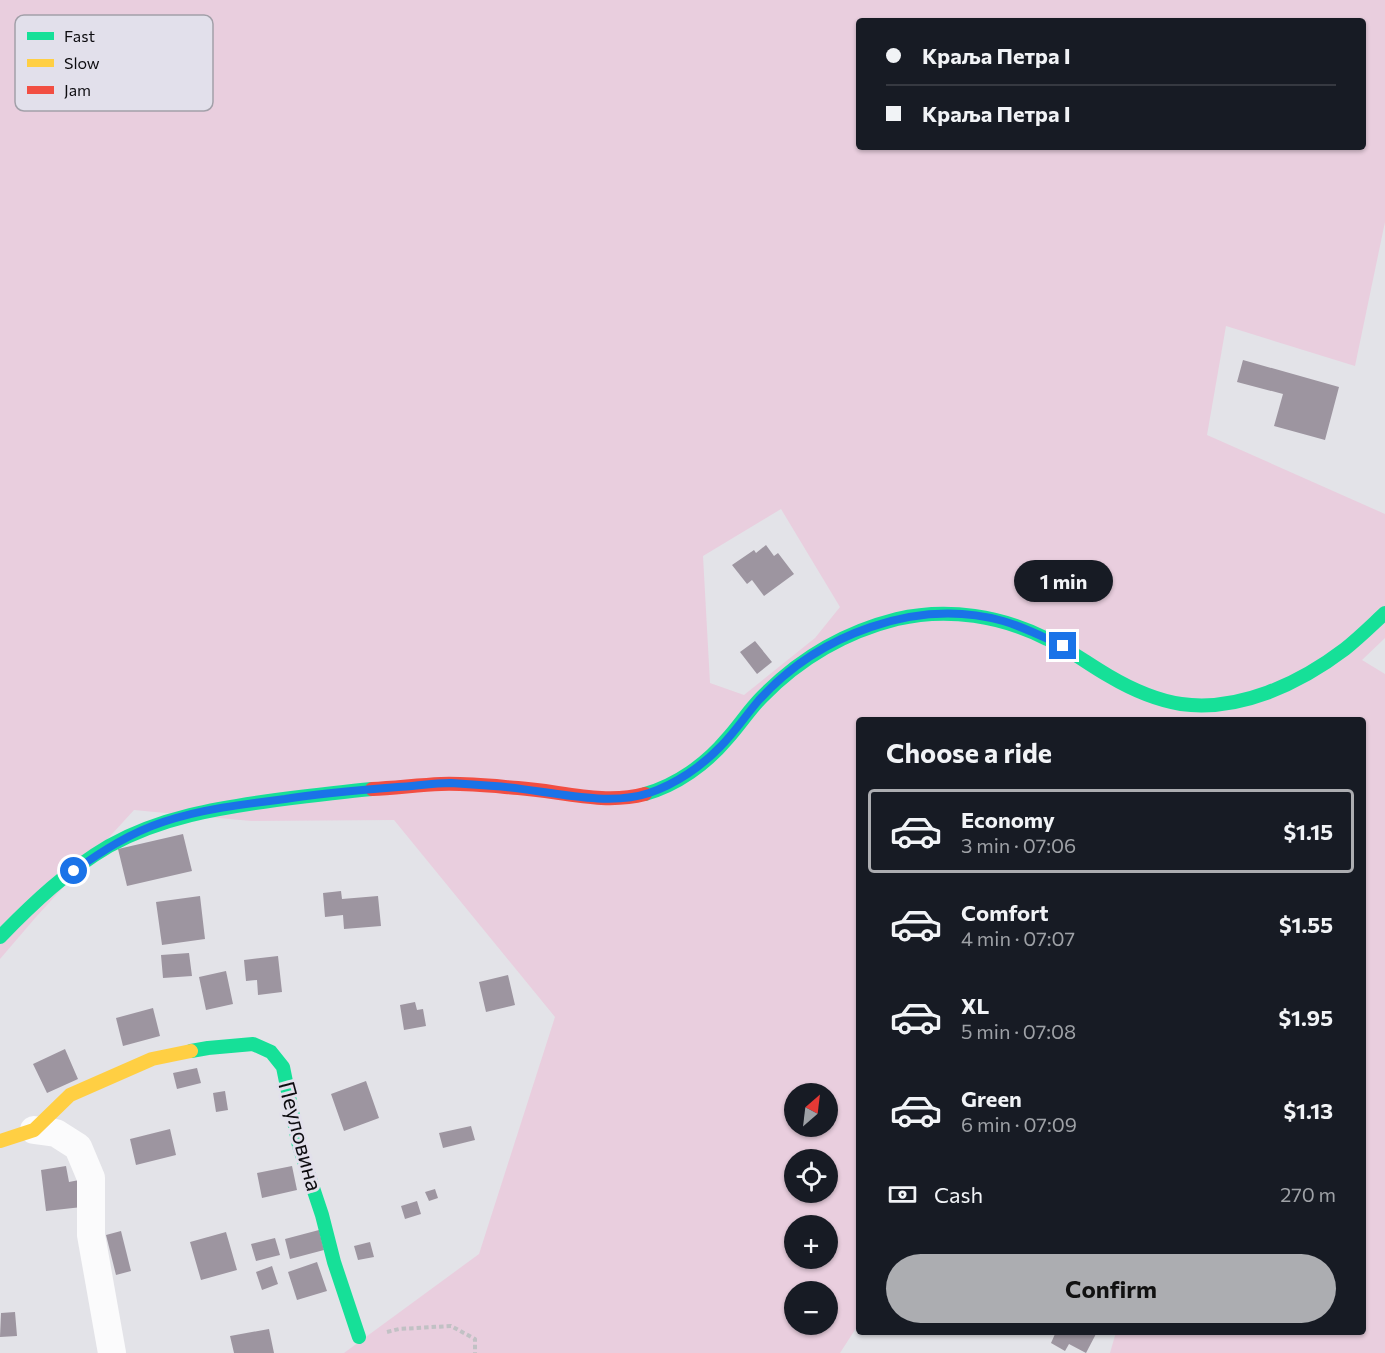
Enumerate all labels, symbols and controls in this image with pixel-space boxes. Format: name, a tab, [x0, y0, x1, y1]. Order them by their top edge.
legend	[15, 15, 213, 111]
text: Fast	[64, 26, 95, 45]
text: Краља Петра I	[922, 42, 1071, 69]
text: Slow	[64, 53, 100, 72]
text: Jam	[64, 80, 91, 99]
text: Краља Петра I	[922, 100, 1071, 127]
callout: 1 min	[1014, 559, 1112, 601]
text: 1 min	[1040, 569, 1087, 593]
route end	[1049, 632, 1076, 659]
text: Choose a ride	[886, 736, 1052, 769]
icon: car	[889, 804, 943, 858]
text: Economy	[961, 806, 1055, 833]
text: $1.15	[1283, 818, 1333, 845]
text: 3 min · 07:06	[961, 833, 1076, 857]
route start	[60, 857, 87, 884]
icon: car	[889, 897, 943, 951]
text: Comfort	[961, 899, 1049, 926]
text: $1.55	[1279, 911, 1333, 938]
text: 4 min · 07:07	[961, 926, 1075, 950]
icon: car	[889, 990, 943, 1044]
text: XL	[961, 992, 989, 1019]
text: $1.95	[1278, 1004, 1333, 1031]
text: 5 min · 07:08	[961, 1019, 1076, 1043]
street label: Пеуловина	[273, 1078, 329, 1194]
north arrow	[784, 1083, 838, 1137]
map controls	[784, 1083, 838, 1335]
icon: car	[889, 1083, 943, 1137]
text: Green	[961, 1085, 1022, 1112]
text: $1.13	[1283, 1097, 1333, 1124]
text: 6 min · 07:09	[961, 1112, 1077, 1136]
button: locate	[784, 1149, 838, 1203]
icon: cash	[886, 1178, 919, 1211]
text: Cash	[934, 1181, 983, 1208]
text: 270 m	[1280, 1182, 1336, 1206]
button: +	[784, 1215, 838, 1269]
button: Confirm	[886, 1254, 1336, 1323]
button: −	[784, 1281, 838, 1335]

